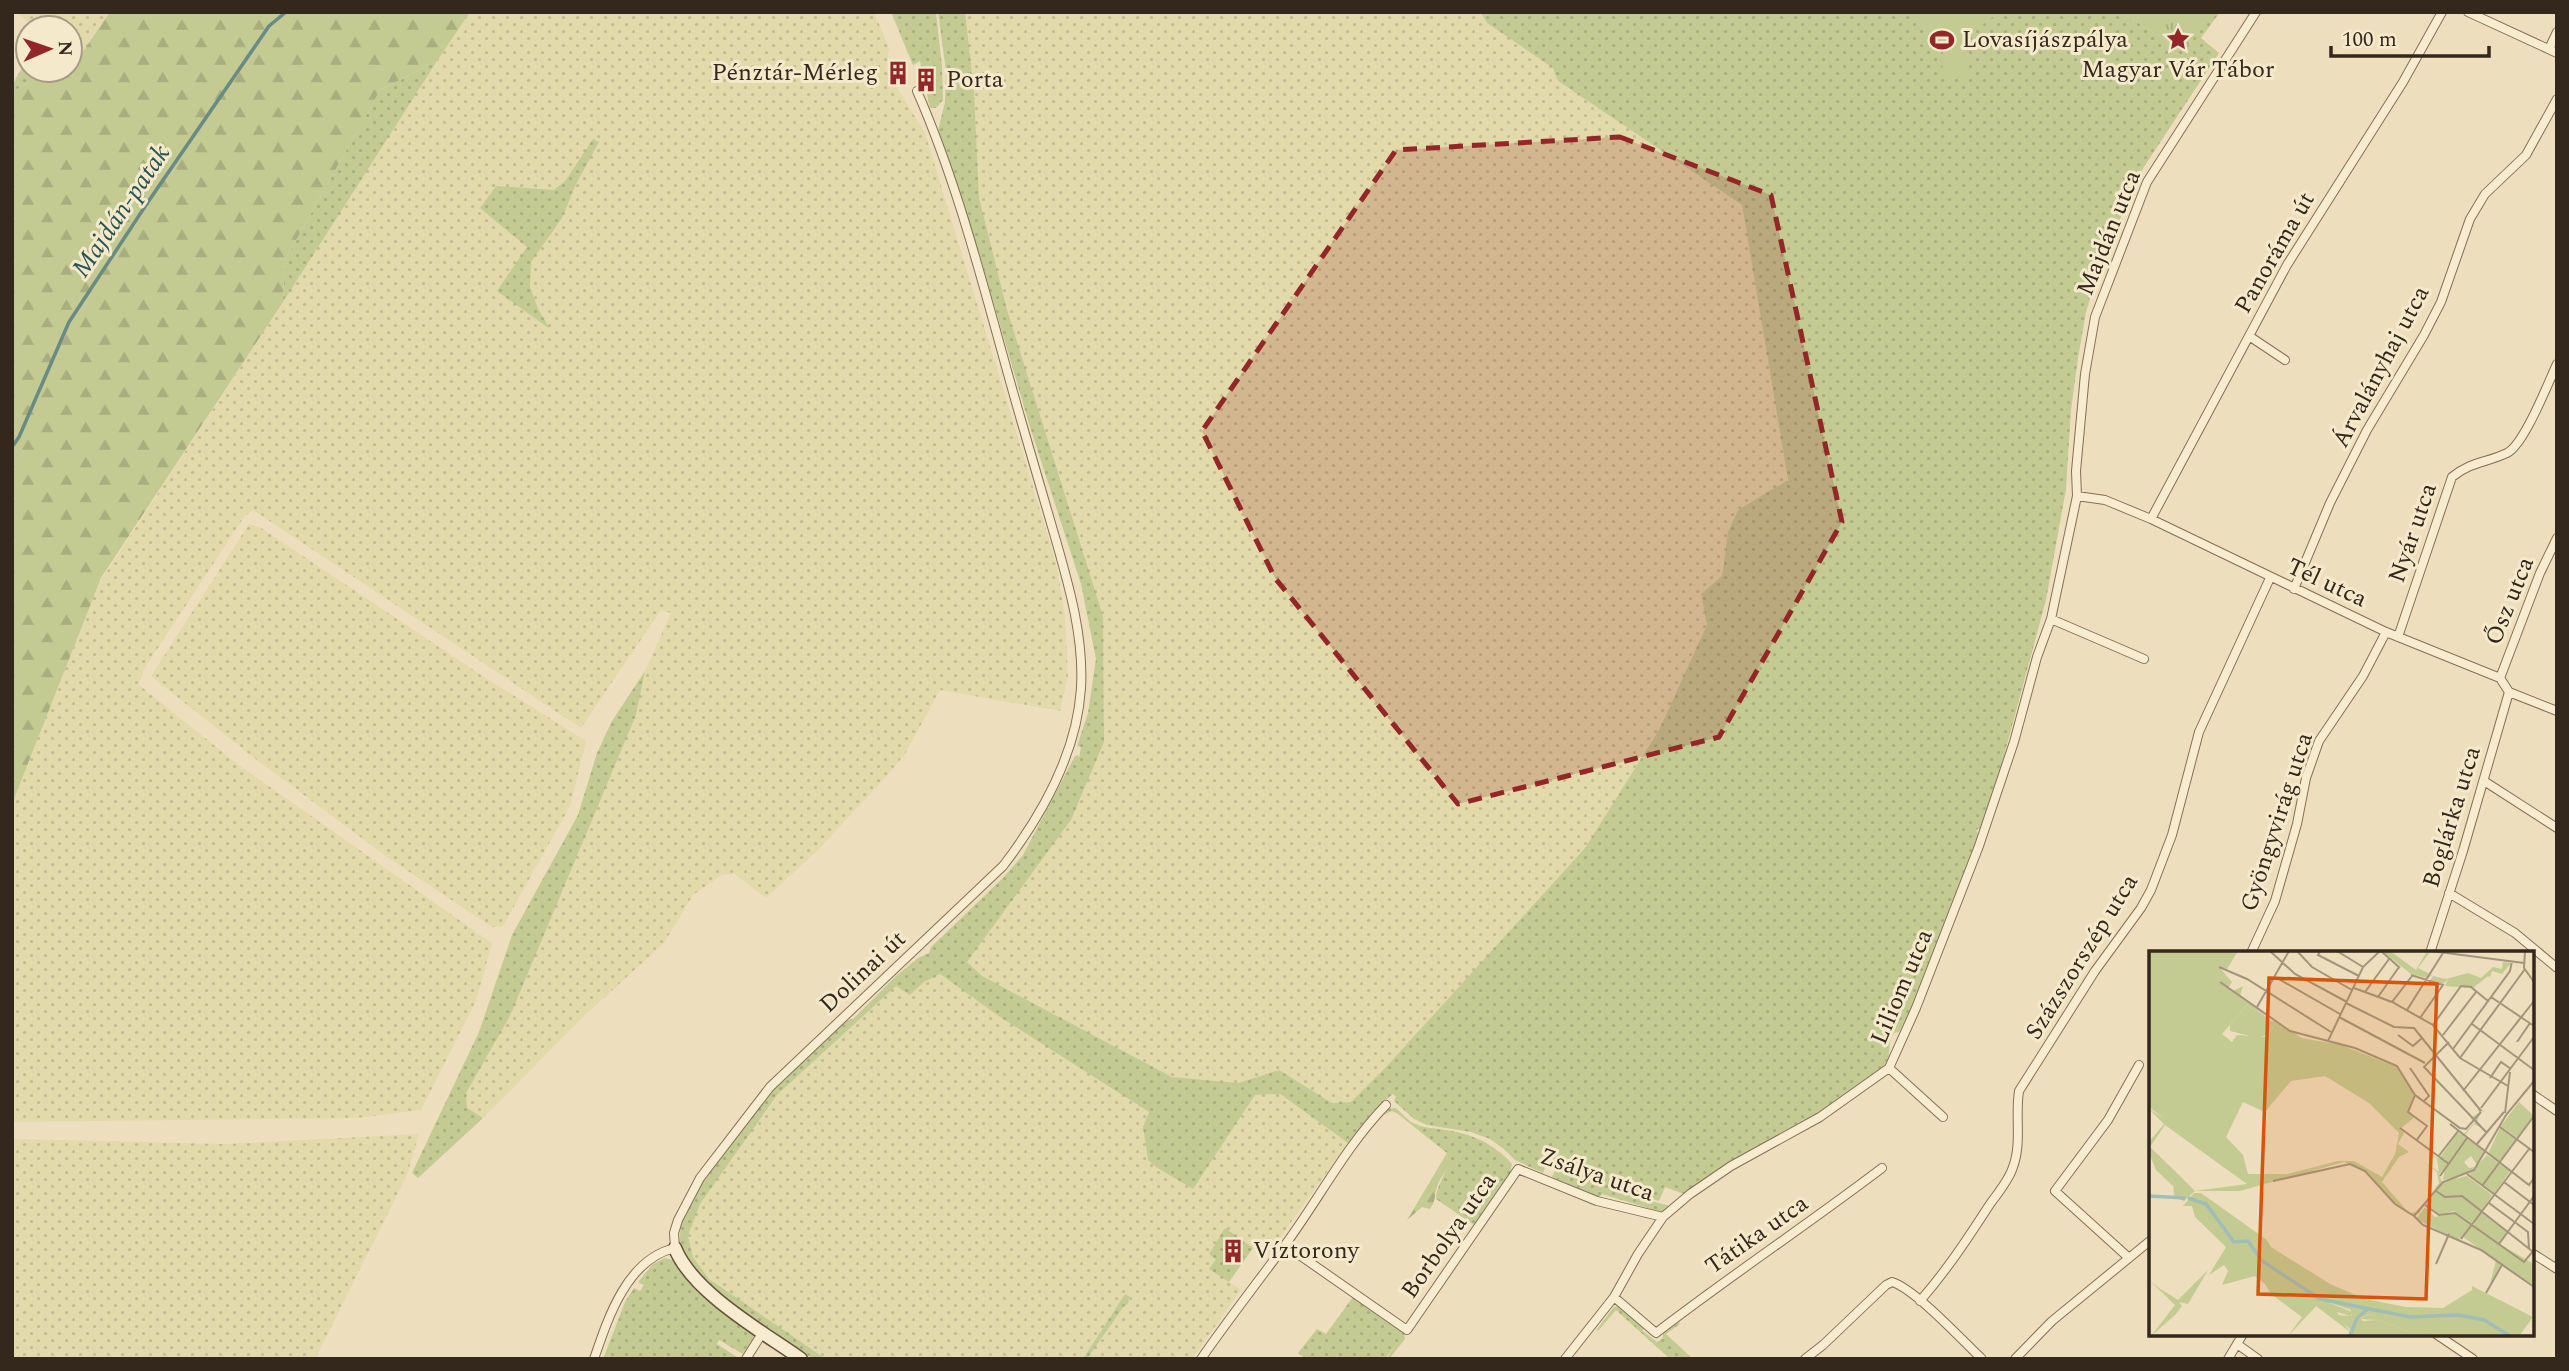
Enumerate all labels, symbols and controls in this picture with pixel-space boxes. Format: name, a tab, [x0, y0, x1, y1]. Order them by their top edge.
north arrow	[14, 14, 84, 84]
scale bar	[2331, 14, 2488, 58]
place label: Lovasíjászpálya	[1962, 22, 2128, 58]
text: 100 m	[2342, 24, 2397, 56]
place icon: Magyar Vár Tábor	[2164, 25, 2192, 53]
sports icon: Lovasíjászpálya	[1928, 26, 1956, 54]
text: N	[50, 40, 79, 57]
place label: Magyar Vár Tábor	[2081, 52, 2275, 88]
place label: Pénztár-Mérleg	[712, 55, 878, 91]
building icon: Pénztár-Mérleg	[884, 59, 912, 87]
place label: Porta	[946, 62, 1004, 98]
building icon: Porta	[912, 66, 940, 94]
water label: Majdán-patak	[62, 136, 180, 286]
street label: Majdán utca	[2067, 165, 2151, 301]
street label: Panoráma út	[2226, 185, 2324, 321]
street label: Árvalányhaj utca	[2323, 279, 2439, 454]
street label: Nyár utca	[2379, 478, 2447, 588]
street label: Tél utca	[2281, 549, 2373, 617]
street label: Ősz utca	[2476, 551, 2544, 651]
street label: Gyöngyvirág utca	[2231, 728, 2323, 916]
street label: Boglárka utca	[2413, 742, 2491, 892]
street label: Százszorszép utca	[2017, 867, 2148, 1047]
street label: Dolinai út	[812, 922, 914, 1022]
street label: Liliom utca	[1862, 924, 1943, 1050]
inset map	[2149, 951, 2534, 1336]
street label: Zsálya utca	[1535, 1139, 1659, 1211]
street label: Borbolya utca	[1392, 1165, 1506, 1306]
street label: Tátika utca	[1698, 1186, 1816, 1284]
place label: Víztorony	[1253, 1233, 1361, 1269]
building icon: Víztorony	[1219, 1237, 1247, 1265]

